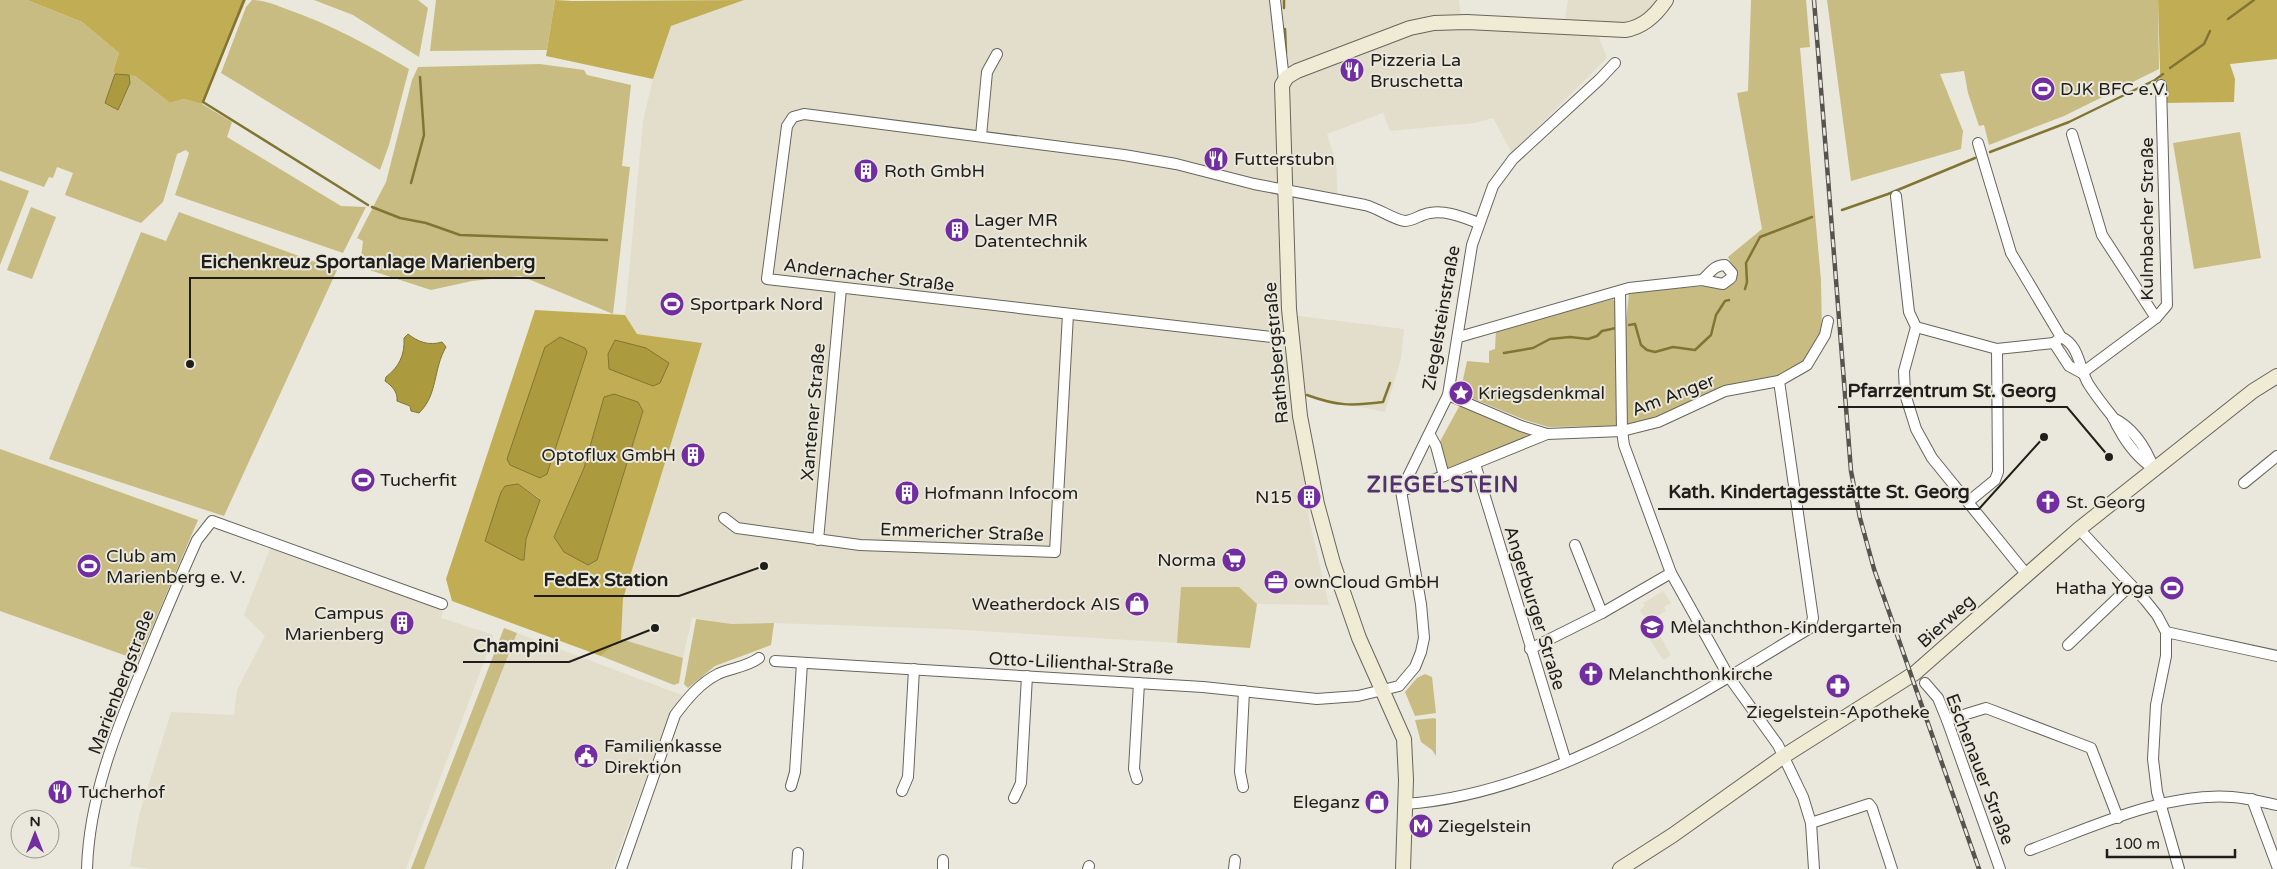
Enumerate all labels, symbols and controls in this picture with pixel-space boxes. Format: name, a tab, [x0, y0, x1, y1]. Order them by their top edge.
place label: Pizzeria La Bruschetta	[1370, 49, 1463, 92]
restaurant icon: Pizzeria La Bruschetta	[1339, 57, 1365, 83]
sports icon: DJK BFC e.V.	[2030, 76, 2056, 102]
place label: DJK BFC e.V.	[2060, 78, 2168, 100]
street label: Kulmbacher Straße	[2136, 137, 2158, 301]
restaurant icon: Futterstubn	[1203, 146, 1229, 172]
place label: Futterstubn	[1234, 148, 1335, 170]
building icon: Roth GmbH	[853, 158, 879, 184]
place label: Roth GmbH	[884, 160, 985, 182]
place label: Lager MR Datentechnik	[974, 209, 1088, 252]
building icon: Lager MR Datentechnik	[944, 217, 970, 243]
callout: Eichenkreuz Sportanlage Marienberg	[190, 244, 545, 278]
street label: Ziegelsteinstraße	[1417, 244, 1465, 392]
text: Eichenkreuz Sportanlage Marienberg	[200, 251, 536, 274]
street label: Andernacher Straße	[782, 254, 956, 296]
street label: Rathsbergstraße	[1259, 281, 1293, 425]
sports icon: Sportpark Nord	[659, 291, 685, 317]
place label: Sportpark Nord	[690, 293, 823, 315]
street label: Xantener Straße	[796, 342, 830, 482]
street label: Am Anger	[1628, 369, 1718, 421]
callout: Pfarrzentrum St. Georg	[1838, 373, 2067, 407]
place icon: Kriegsdenkmal	[1448, 380, 1474, 406]
text: Pfarrzentrum St. Georg	[1847, 380, 2057, 403]
place label: Kriegsdenkmal	[1478, 382, 1605, 404]
building icon: Optoflux GmbH	[680, 442, 706, 468]
place label: Optoflux GmbH	[541, 444, 676, 466]
sports icon: Tucherfit	[350, 467, 376, 493]
place label: Tucherfit	[380, 469, 457, 491]
district label: ZIEGELSTEIN	[1367, 472, 1519, 498]
callout: Kath. Kindertagesstätte St. Georg	[1658, 475, 1979, 509]
building icon: Hofmann Infocom	[894, 480, 920, 506]
text: Kath. Kindertagesstätte St. Georg	[1668, 481, 1970, 504]
place label: Hofmann Infocom	[924, 482, 1078, 504]
building icon: N15	[1296, 484, 1322, 510]
place label: N15	[1255, 486, 1292, 508]
church icon: St. Georg	[2035, 489, 2061, 515]
place label: St. Georg	[2066, 491, 2146, 513]
street label: Emmericher Straße	[880, 518, 1044, 546]
street label: Angerburger Straße	[1500, 523, 1570, 693]
place label: Club am Marienberg e. V.	[106, 545, 246, 588]
supermarket icon: Norma	[1221, 547, 1247, 573]
place label: Norma	[1157, 549, 1216, 571]
sports icon: Club am Marienberg e. V.	[76, 553, 102, 579]
callout: FedEx Station	[534, 562, 679, 596]
text: FedEx Station	[544, 569, 668, 591]
office icon: ownCloud GmbH	[1263, 569, 1289, 595]
place label: ownCloud GmbH	[1294, 571, 1440, 593]
sports icon: Hatha Yoga	[2159, 575, 2185, 601]
place label: Hatha Yoga	[2055, 577, 2154, 599]
street label: Bierweg	[1913, 590, 1979, 652]
shop icon: Weatherdock AIS	[1124, 591, 1150, 617]
place label: Weatherdock AIS	[972, 593, 1120, 615]
place label: Campus Marienberg	[284, 602, 384, 645]
street label: Marienbergstraße	[83, 607, 159, 757]
building icon: Campus Marienberg	[389, 610, 415, 636]
school or university icon: Melanchthon-Kindergarten	[1639, 614, 1665, 640]
place label: Melanchthon-Kindergarten	[1670, 616, 1902, 638]
callout: Champini	[463, 628, 569, 662]
text: Champini	[473, 635, 559, 658]
street label: Otto-Lilienthal-Straße	[988, 647, 1174, 679]
church icon: Melanchthonkirche	[1578, 661, 1604, 687]
place label: Melanchthonkirche	[1608, 663, 1773, 685]
pharmacy icon: Ziegelstein-Apotheke	[1825, 673, 1851, 699]
street label: Eschenauer Straße	[1941, 690, 2019, 848]
place label: Ziegelstein-Apotheke	[1746, 701, 1930, 723]
place label: Familienkasse Direktion	[604, 735, 722, 778]
public building icon: Familienkasse Direktion	[573, 743, 599, 769]
restaurant icon: Tucherhof	[47, 779, 73, 805]
place label: Tucherhof	[78, 781, 165, 803]
shop icon: Eleganz	[1364, 789, 1390, 815]
place label: Eleganz	[1292, 791, 1360, 813]
north arrow	[10, 809, 60, 859]
text: N	[29, 813, 41, 830]
metro station icon: Ziegelstein	[1408, 813, 1434, 839]
place label: Ziegelstein	[1438, 815, 1531, 837]
scale bar	[2107, 826, 2234, 858]
text: 100 m	[2114, 835, 2160, 853]

